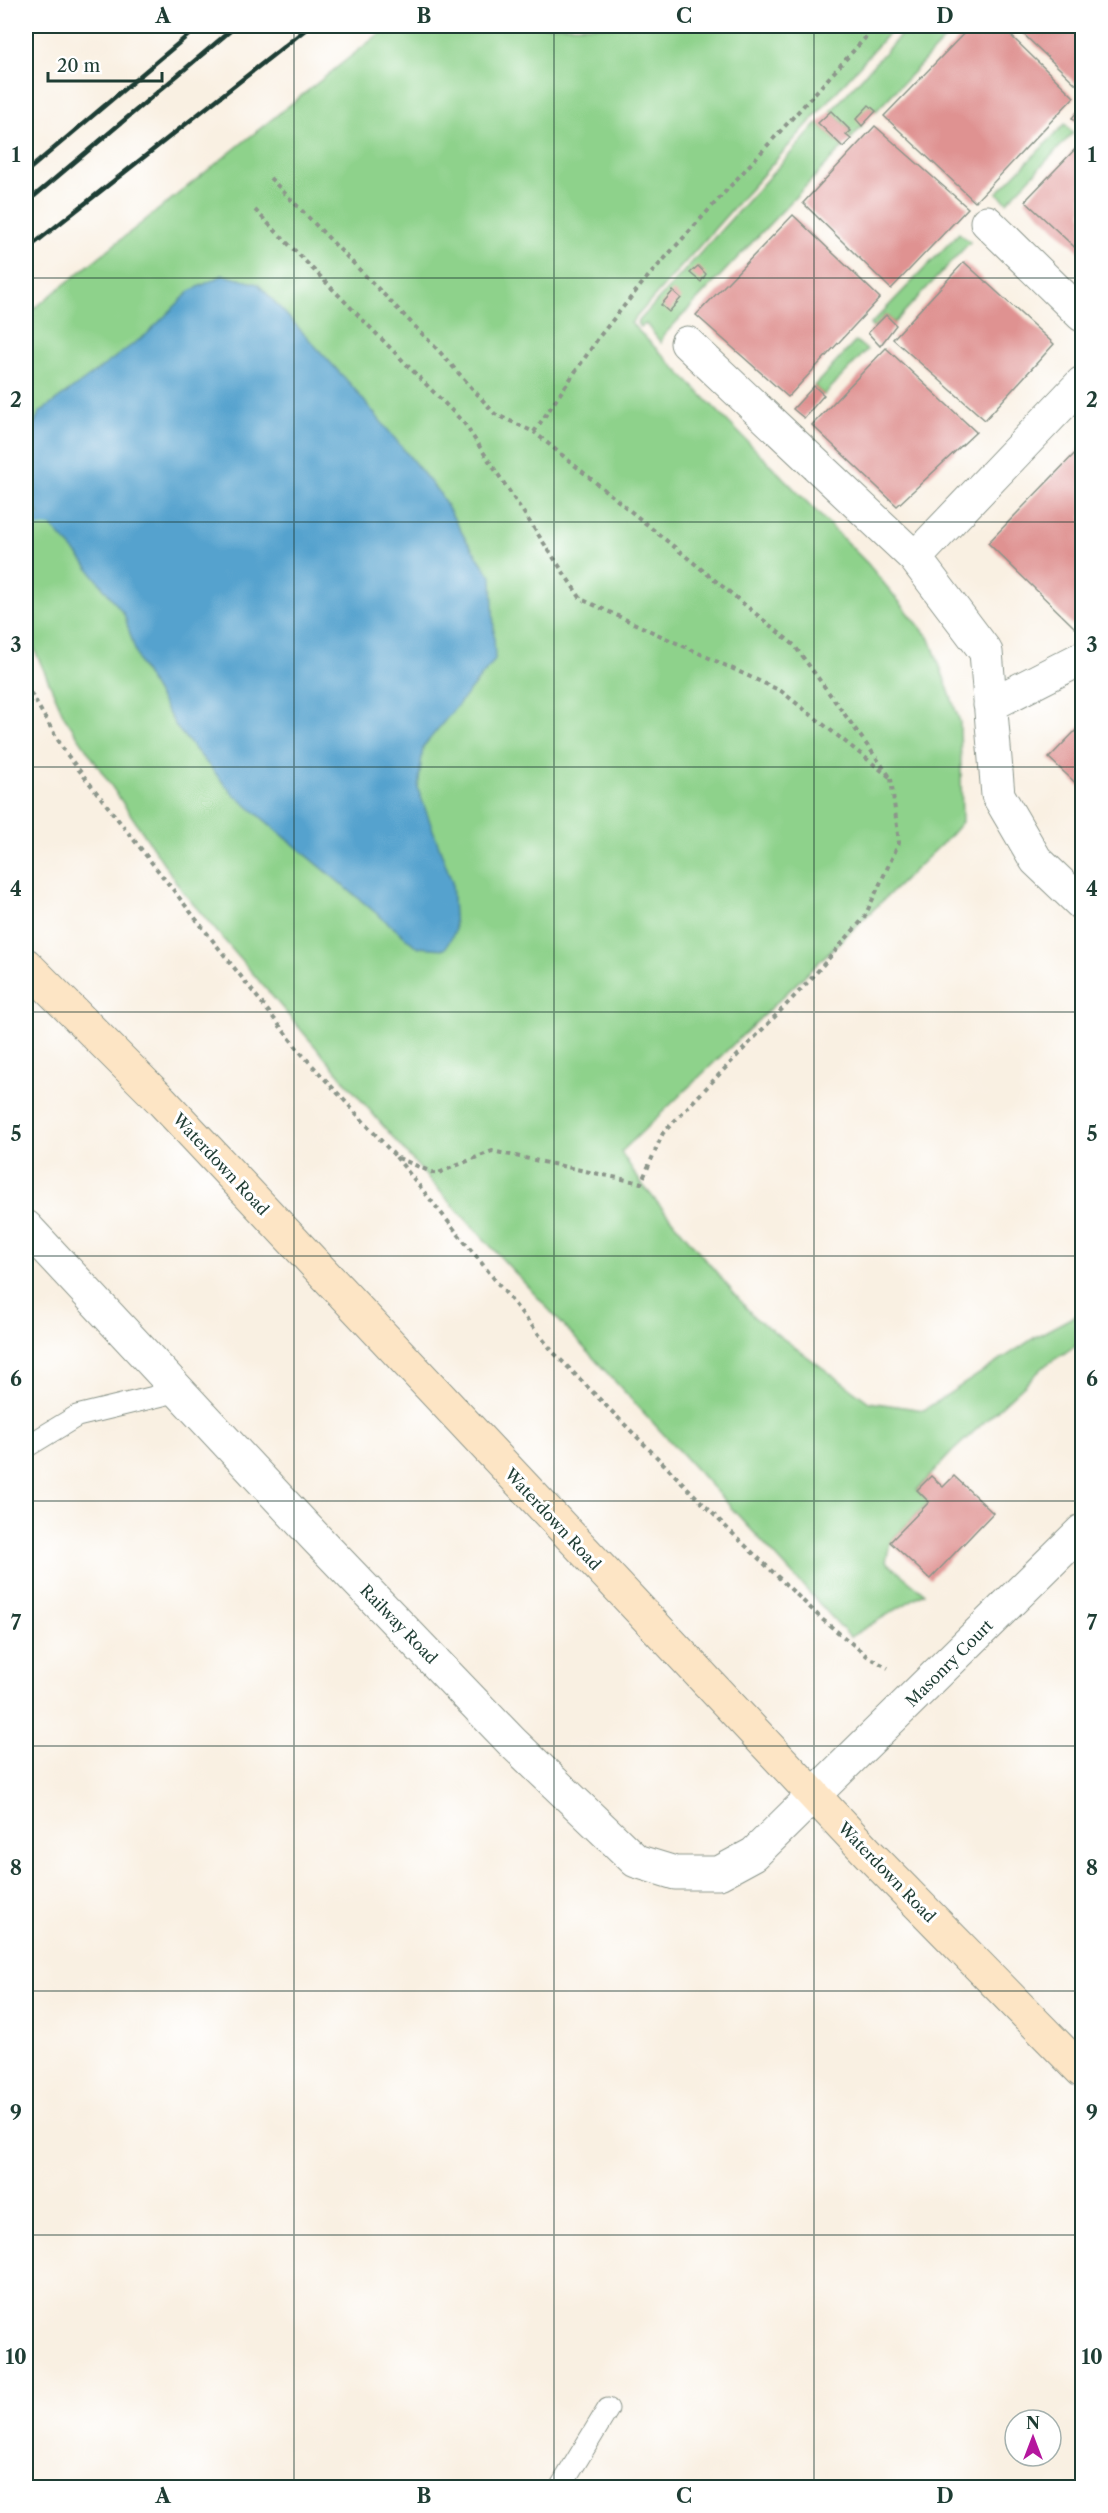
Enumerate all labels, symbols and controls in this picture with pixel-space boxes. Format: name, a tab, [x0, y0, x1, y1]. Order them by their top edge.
text: A	[154, 4, 171, 28]
text: B	[417, 4, 432, 28]
text: C	[676, 4, 692, 28]
text: D	[936, 4, 954, 28]
scale bar	[48, 45, 162, 83]
text: 20 m	[57, 55, 101, 77]
text: 1	[12, 143, 21, 167]
text: 1	[1088, 143, 1097, 167]
text: 2	[10, 388, 22, 412]
text: 2	[1086, 388, 1098, 412]
text: 3	[10, 633, 22, 657]
text: 3	[1086, 633, 1098, 657]
text: 4	[10, 877, 22, 901]
text: 4	[1086, 877, 1098, 901]
street label: Waterdown Road	[168, 1108, 273, 1219]
text: 5	[10, 1122, 22, 1146]
text: 5	[1086, 1122, 1098, 1146]
text: 6	[10, 1367, 22, 1391]
text: 6	[1086, 1367, 1098, 1391]
street label: Waterdown Road	[500, 1463, 605, 1574]
street label: Railway Road	[356, 1580, 442, 1668]
text: 7	[11, 1611, 22, 1635]
text: 7	[1087, 1611, 1098, 1635]
street label: Masonry Court	[901, 1615, 997, 1711]
street label: Waterdown Road	[833, 1817, 940, 1927]
text: 8	[10, 1856, 22, 1880]
text: 8	[1086, 1856, 1098, 1880]
text: 9	[10, 2101, 22, 2125]
text: 9	[1086, 2101, 1098, 2125]
text: 10	[5, 2345, 27, 2369]
text: 10	[1081, 2345, 1103, 2369]
north arrow	[1003, 2408, 1063, 2468]
text: N	[1026, 2413, 1040, 2433]
text: A	[154, 2484, 171, 2508]
text: B	[417, 2484, 432, 2508]
text: C	[676, 2484, 692, 2508]
text: D	[936, 2484, 954, 2508]

